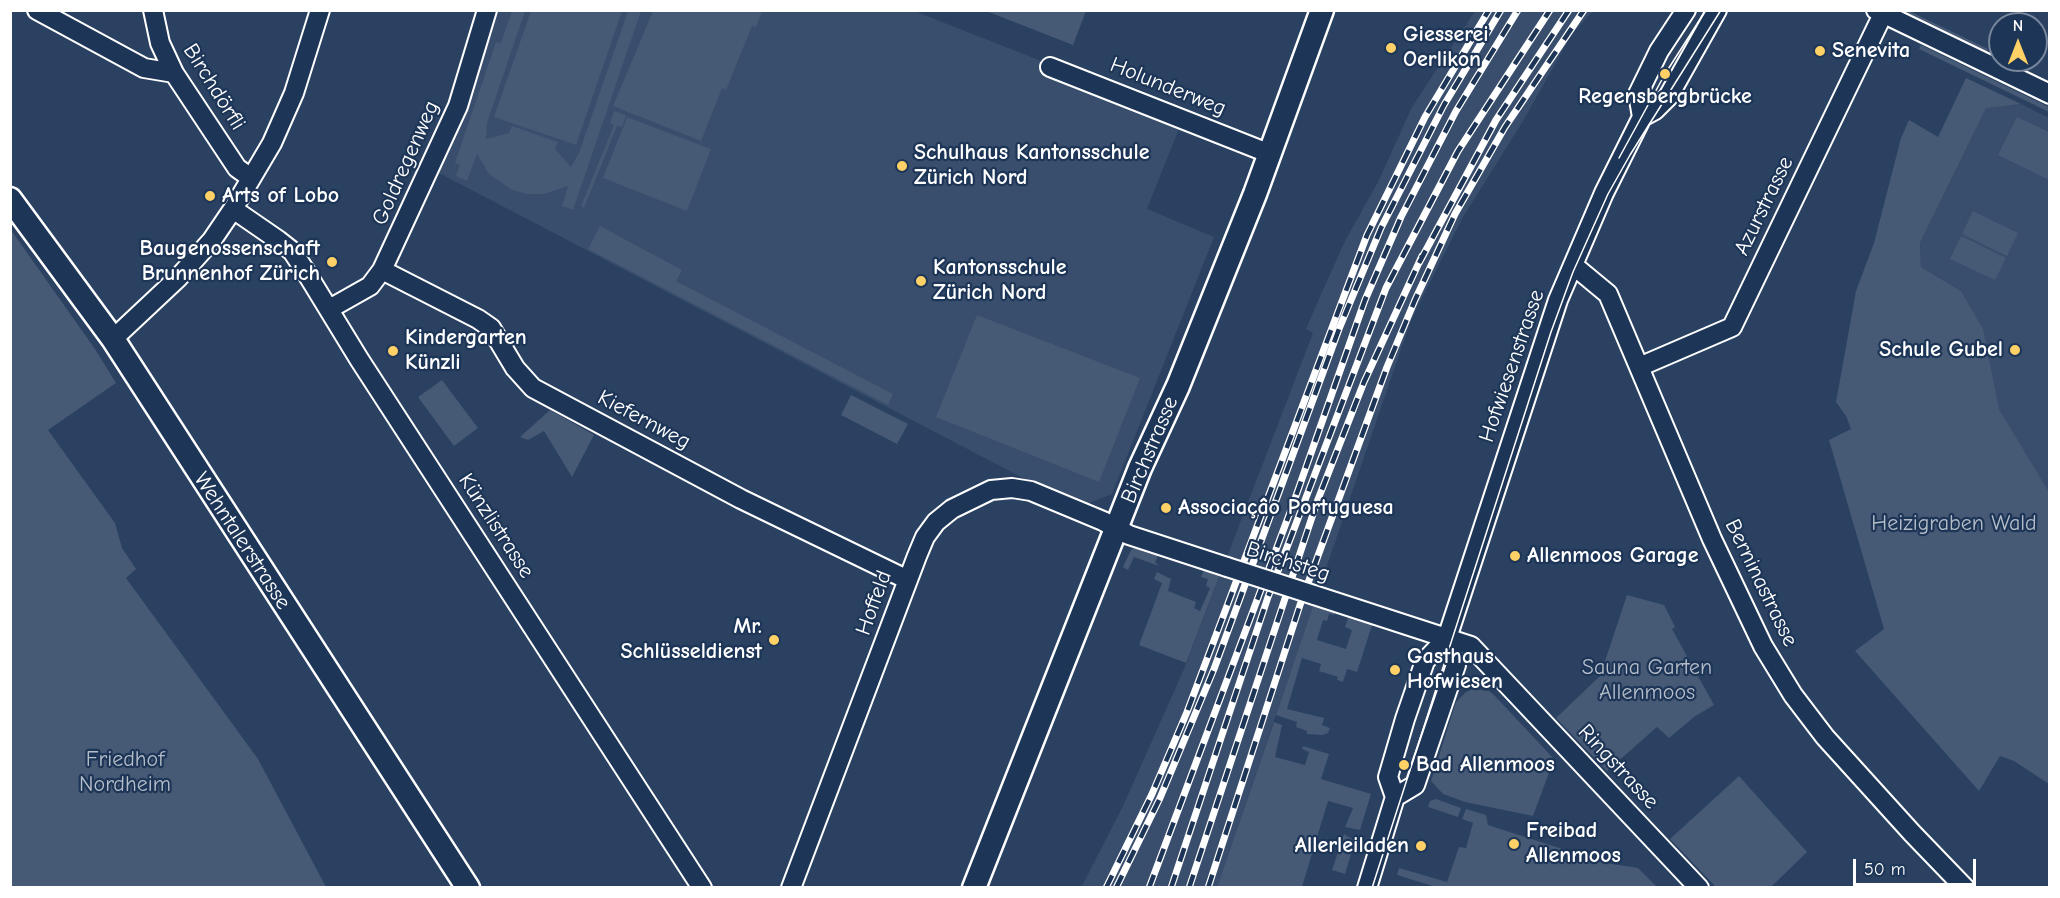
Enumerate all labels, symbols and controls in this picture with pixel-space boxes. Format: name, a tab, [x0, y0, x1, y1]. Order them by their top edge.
north arrow	[1988, 12, 2048, 72]
text: N	[2013, 17, 2023, 35]
place label: Giesserei Oerlikon	[1403, 22, 1489, 74]
place label: Senevita	[1832, 38, 1910, 64]
street label: Birchdörfli	[177, 39, 251, 135]
marker: Giesserei Oerlikon	[1384, 41, 1398, 55]
marker: Senevita	[1813, 44, 1827, 58]
street label: Holunderweg	[1106, 52, 1230, 122]
marker: Regensbergbrücke	[1658, 67, 1672, 81]
place label: Regensbergbrücke	[1578, 84, 1752, 110]
street label: Goldregenweg	[367, 97, 445, 229]
place label: Schulhaus Kantonsschule Zürich Nord	[914, 140, 1149, 192]
street label: Azurstrasse	[1729, 152, 1799, 260]
marker: Schulhaus Kantonsschule Zürich Nord	[895, 159, 909, 173]
place label: Arts of Lobo	[222, 183, 339, 209]
marker: Arts of Lobo	[203, 189, 217, 203]
place label: Baugenossenschaft Brunnenhof Zürich	[140, 236, 320, 288]
marker: Baugenossenschaft Brunnenhof Zürich	[325, 255, 339, 269]
place label: Kantonsschule Zürich Nord	[933, 255, 1067, 306]
marker: Kantonsschule Zürich Nord	[914, 274, 928, 288]
street label: Hofwiesenstrasse	[1474, 286, 1550, 446]
place label: Kindergarten Künzli	[405, 325, 527, 376]
place label: Schule Gubel	[1879, 337, 2003, 363]
marker: Schule Gubel	[2008, 343, 2022, 357]
marker: Kindergarten Künzli	[386, 344, 400, 358]
street label: Kiefernweg	[593, 385, 695, 455]
street label: Birchstrasse	[1116, 393, 1184, 507]
street label: Wehntalerstrasse	[188, 467, 296, 615]
street label: Künzlistrasse	[452, 469, 540, 583]
place label: Associaçâo Portuguesa	[1178, 495, 1394, 521]
marker: Associaçâo Portuguesa	[1159, 501, 1173, 515]
park label: Heizigraben Wald	[1871, 511, 2037, 537]
street label: Berninastrasse	[1719, 515, 1803, 651]
street label: Birchsteg	[1243, 536, 1333, 588]
place label: Allenmoos Garage	[1527, 543, 1699, 569]
marker: Allenmoos Garage	[1508, 549, 1522, 563]
street label: Hoffeld	[850, 567, 898, 639]
place label: Mr. Schlüsseldienst	[621, 614, 762, 666]
marker: Mr. Schlüsseldienst	[767, 633, 781, 647]
place label: Gasthaus Hofwiesen	[1407, 644, 1503, 696]
park label: Sauna Garten Allenmoos	[1582, 655, 1712, 706]
marker: Gasthaus Hofwiesen	[1388, 663, 1402, 677]
street label: Ringstrasse	[1572, 719, 1664, 815]
park label: Friedhof Nordheim	[79, 747, 171, 798]
place label: Bad Allenmoos	[1416, 752, 1555, 778]
marker: Bad Allenmoos	[1397, 758, 1411, 772]
place label: Freibad Allenmoos	[1526, 818, 1621, 870]
place label: Allerleiladen	[1295, 833, 1409, 859]
marker: Freibad Allenmoos	[1507, 837, 1521, 851]
marker: Allerleiladen	[1414, 839, 1428, 853]
scale bar	[1856, 847, 1979, 885]
text: 50 m	[1864, 859, 1906, 880]

